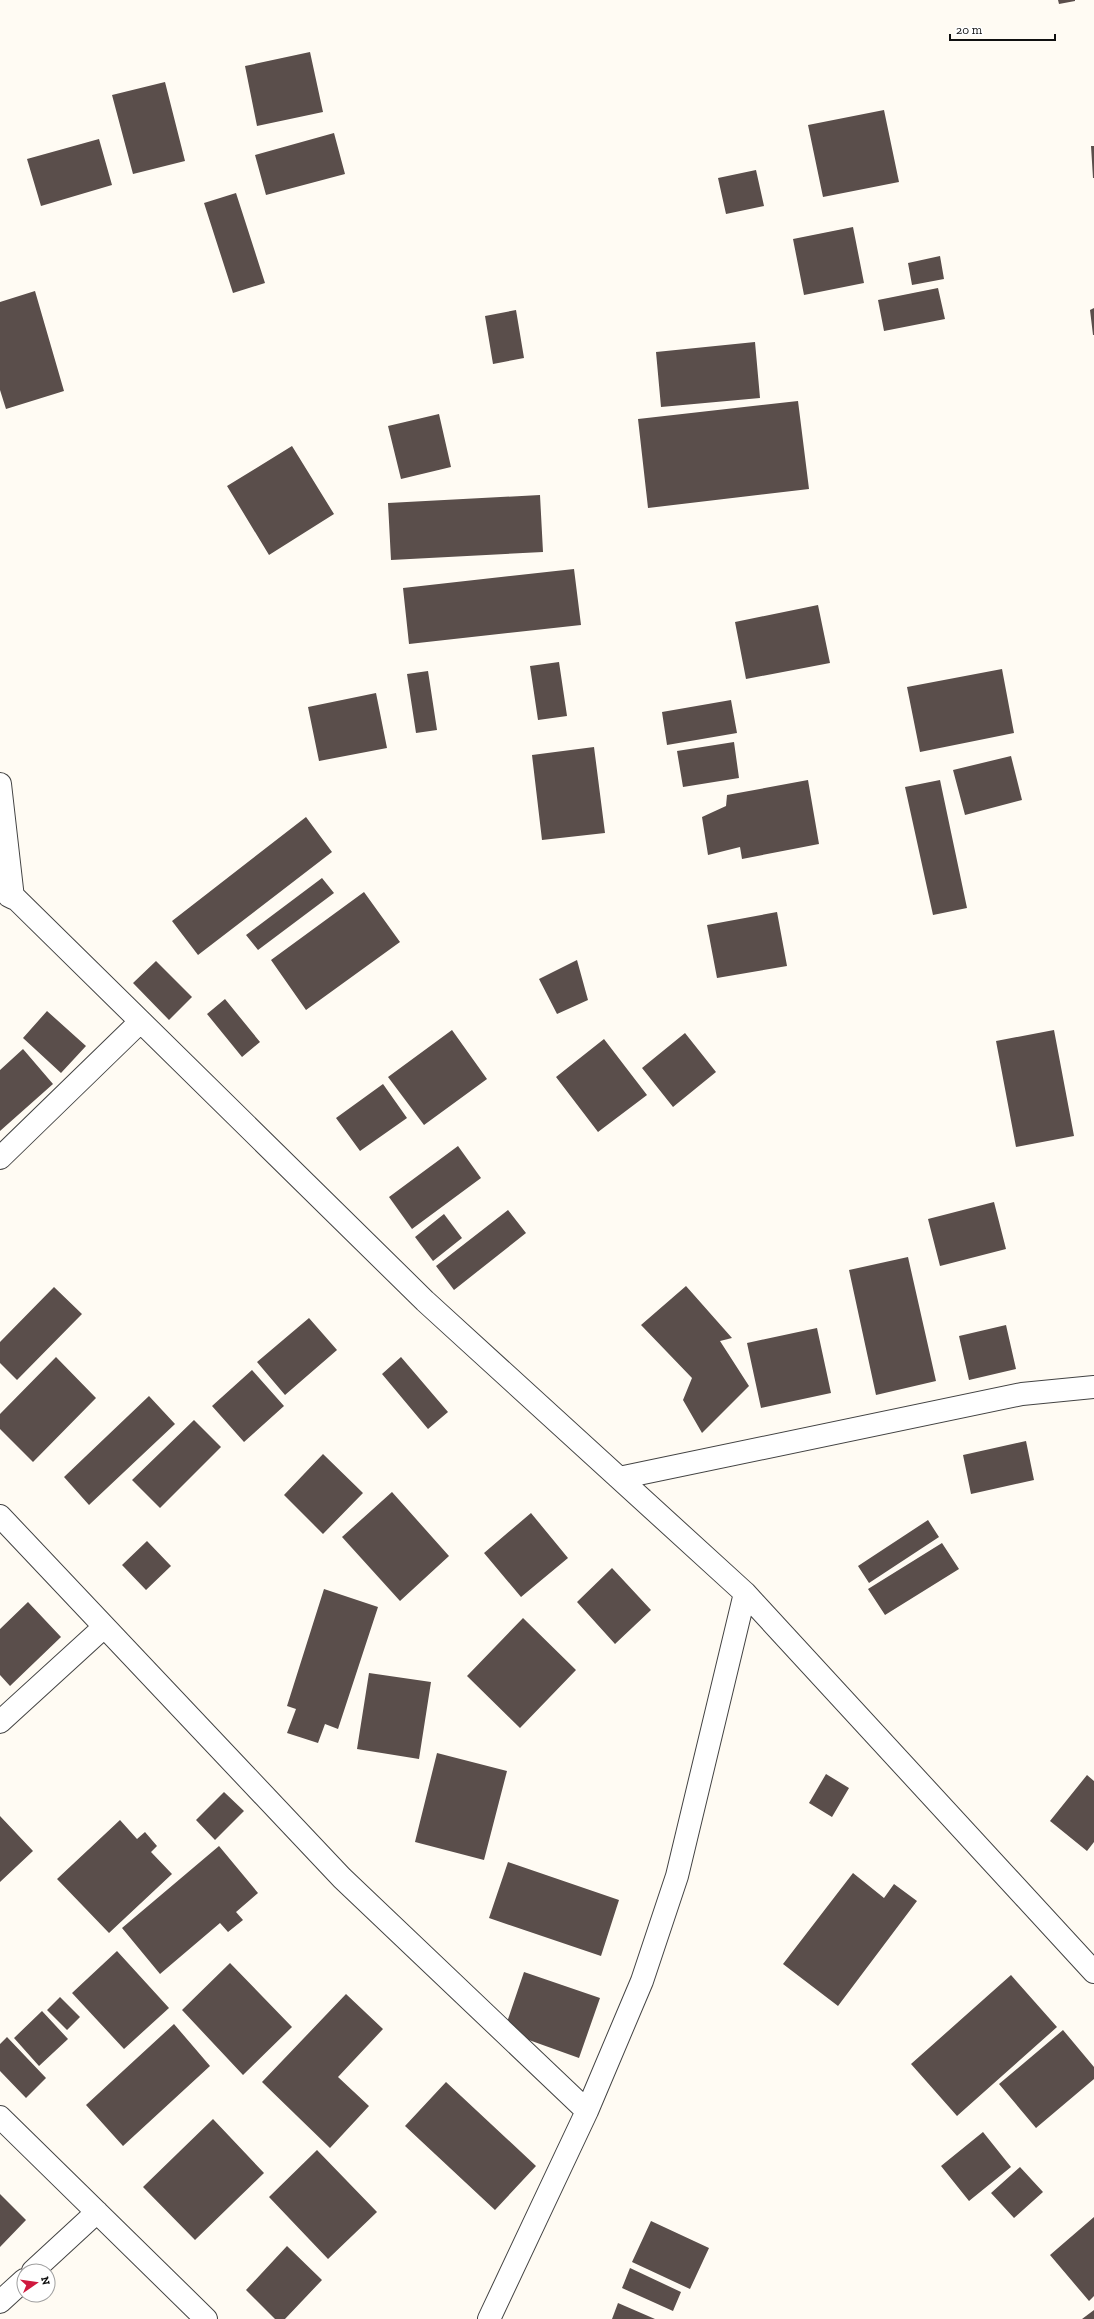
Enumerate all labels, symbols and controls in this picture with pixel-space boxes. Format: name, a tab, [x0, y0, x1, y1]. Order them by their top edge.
scale bar	[950, 16, 1055, 42]
text: 20 m	[956, 23, 983, 37]
north arrow	[16, 2263, 56, 2303]
text: N	[38, 2275, 53, 2287]

